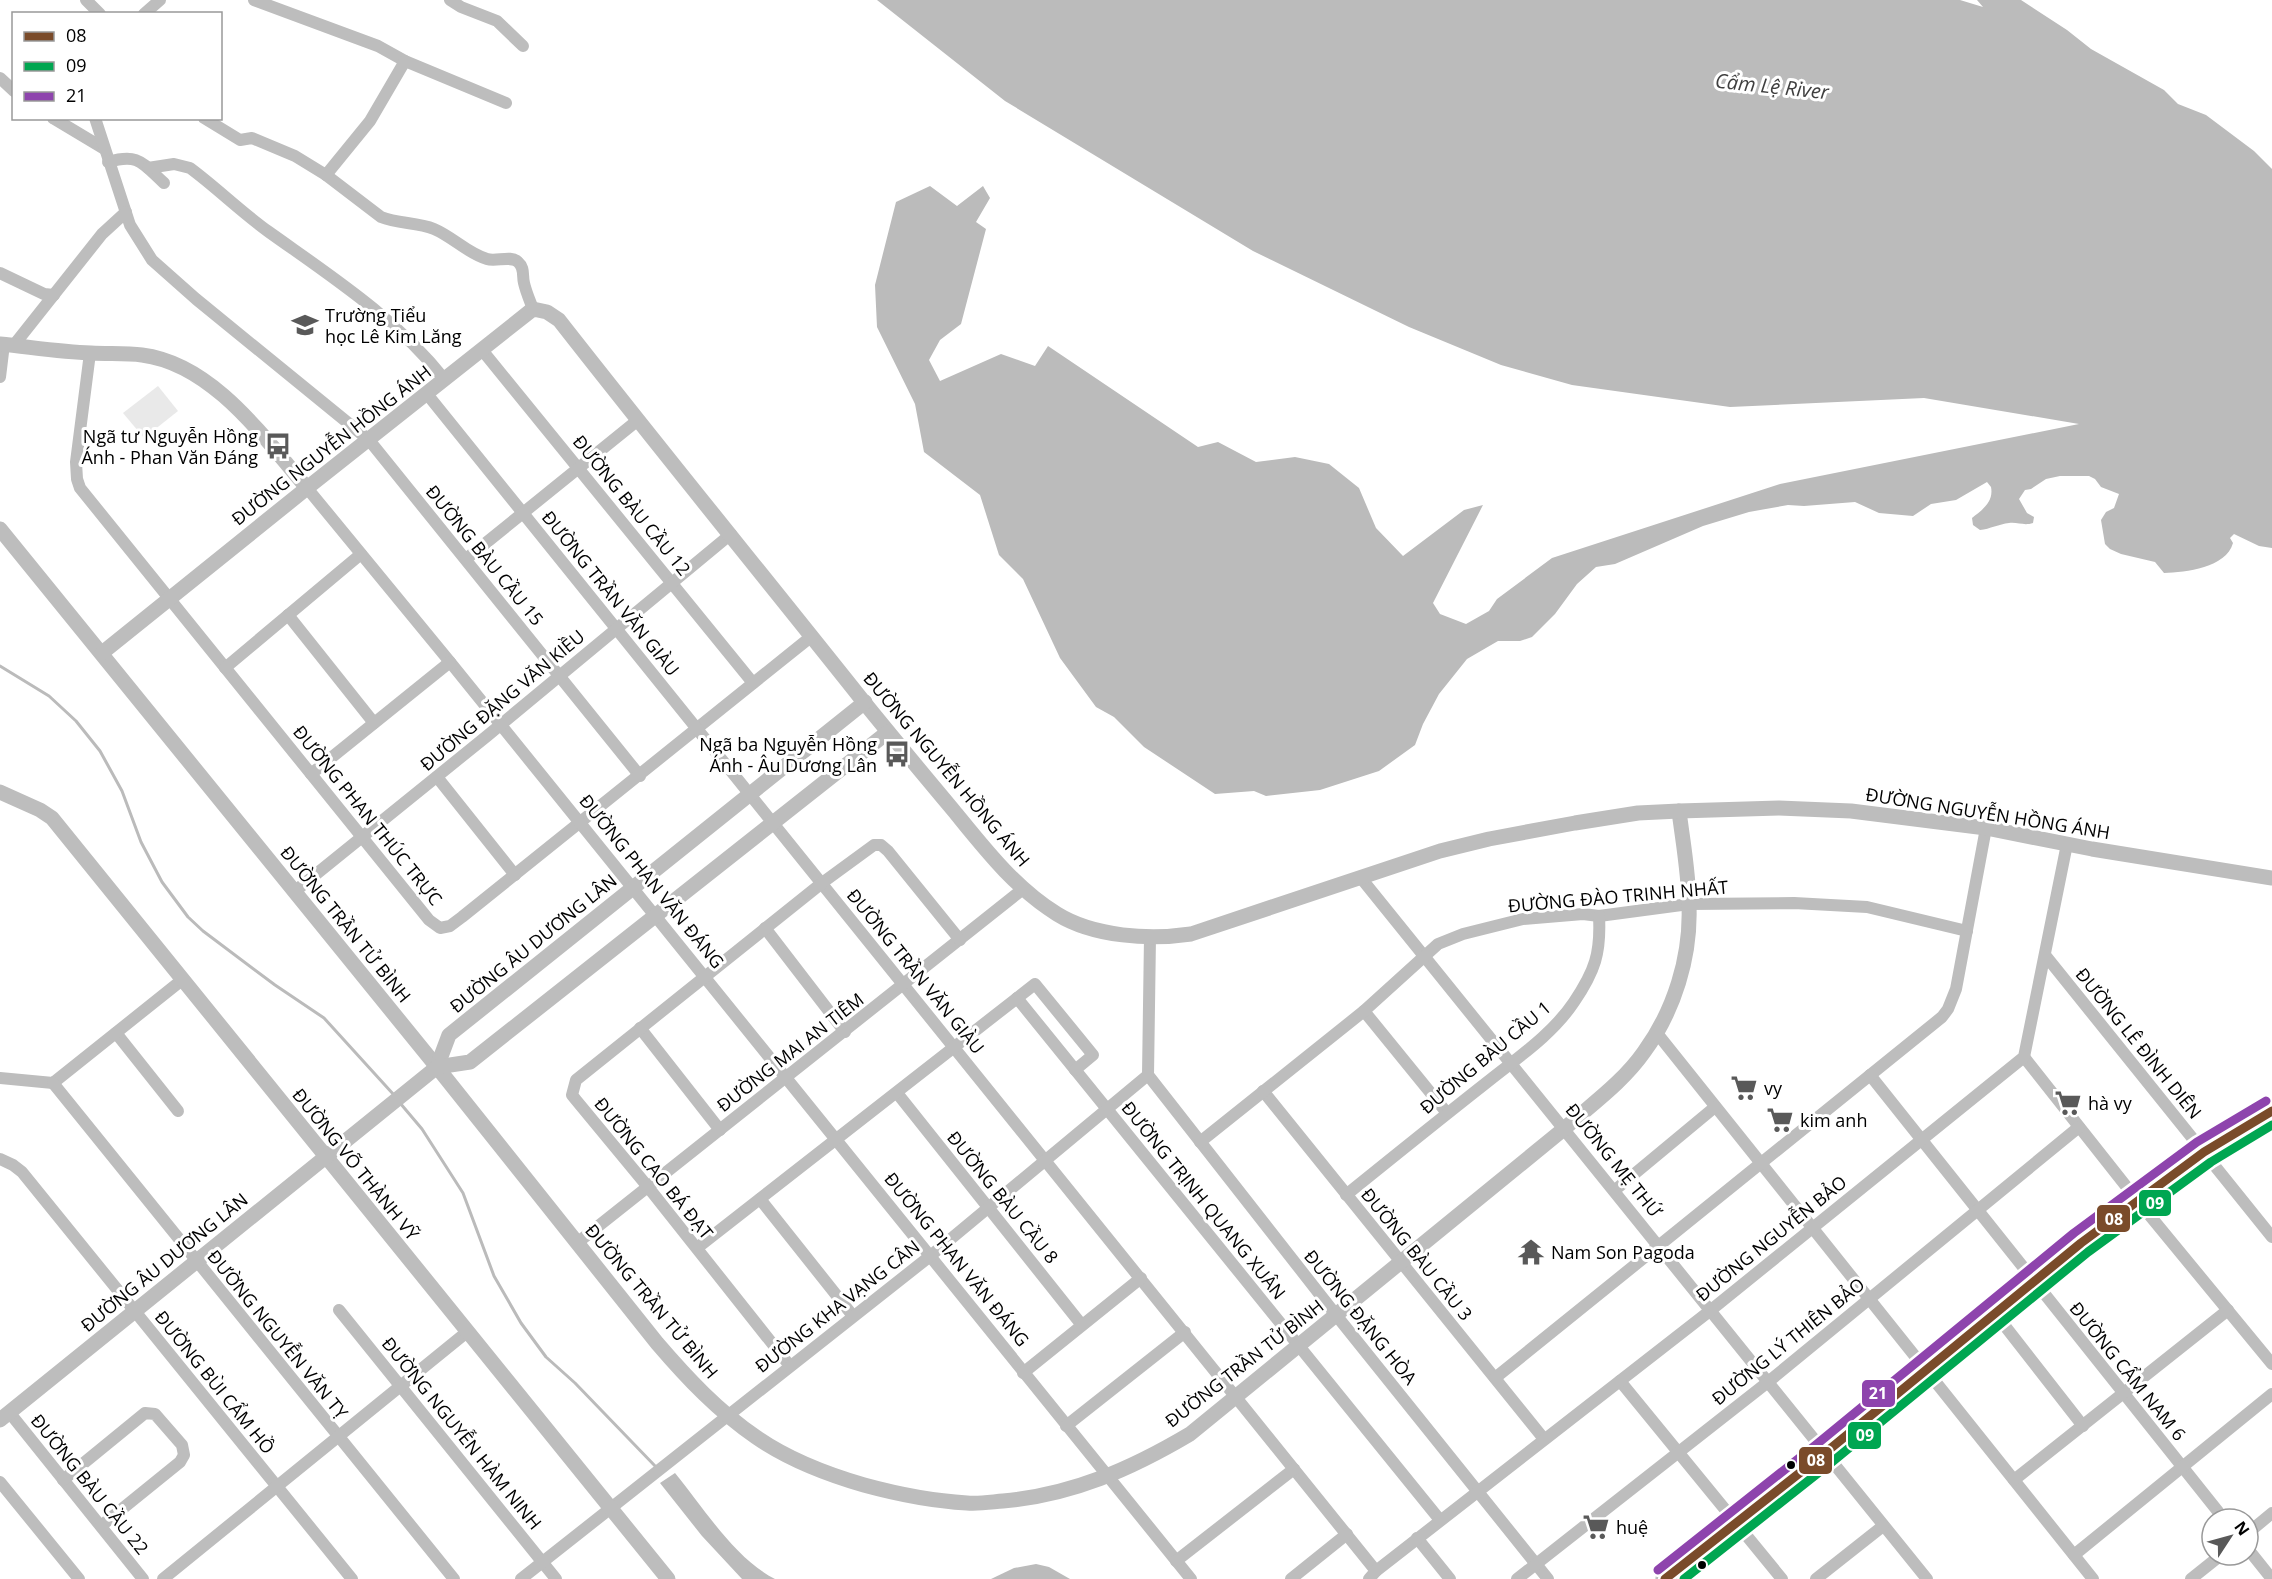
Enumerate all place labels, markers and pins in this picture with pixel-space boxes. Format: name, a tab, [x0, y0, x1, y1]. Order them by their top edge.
place label: Trường Tiểu học Lê Kim Lăng	[325, 303, 462, 348]
school or university icon: Trường Tiểu học Lê Kim Lăng	[290, 310, 320, 340]
place label: Ngã tư Nguyễn Hồng Ánh - Phan Văn Đáng	[81, 424, 258, 469]
bus stop icon: Ngã tư Nguyễn Hồng Ánh - Phan Văn Đáng	[263, 431, 293, 461]
place label: Ngã ba Nguyễn Hồng Ánh - Âu Dương Lân	[699, 732, 877, 777]
bus stop icon: Ngã ba Nguyễn Hồng Ánh - Âu Dương Lân	[882, 739, 912, 769]
supermarket icon: vy	[1729, 1073, 1759, 1103]
place label: vy	[1764, 1076, 1783, 1100]
supermarket icon: hà vy	[2053, 1088, 2083, 1118]
place label: hà vy	[2088, 1091, 2133, 1115]
supermarket icon: kim anh	[1765, 1105, 1795, 1135]
place label: kim anh	[1800, 1108, 1867, 1132]
temple icon: Nam Son Pagoda	[1516, 1237, 1546, 1267]
place label: Nam Son Pagoda	[1551, 1240, 1695, 1264]
unlabelled marker	[1785, 1459, 1797, 1471]
supermarket icon: huệ	[1581, 1512, 1611, 1542]
place label: huệ	[1616, 1515, 1648, 1539]
unlabelled marker	[1696, 1559, 1708, 1571]

